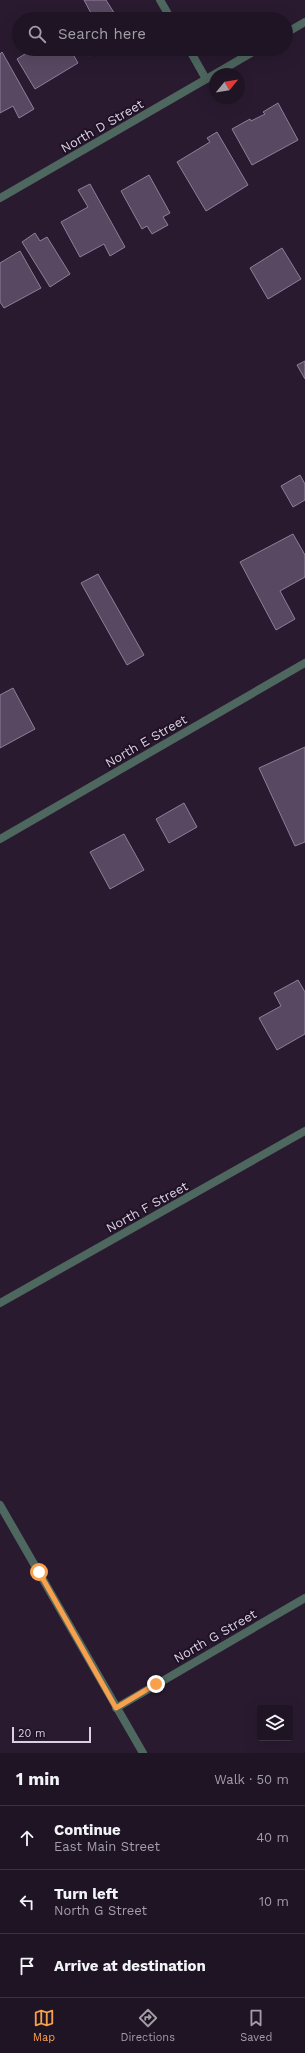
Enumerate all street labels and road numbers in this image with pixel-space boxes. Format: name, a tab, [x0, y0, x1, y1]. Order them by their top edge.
street label: North D Street	[58, 96, 147, 156]
street label: North E Street	[102, 711, 190, 770]
street label: North F Street	[103, 1178, 191, 1236]
street label: North G Street	[171, 1606, 260, 1666]

